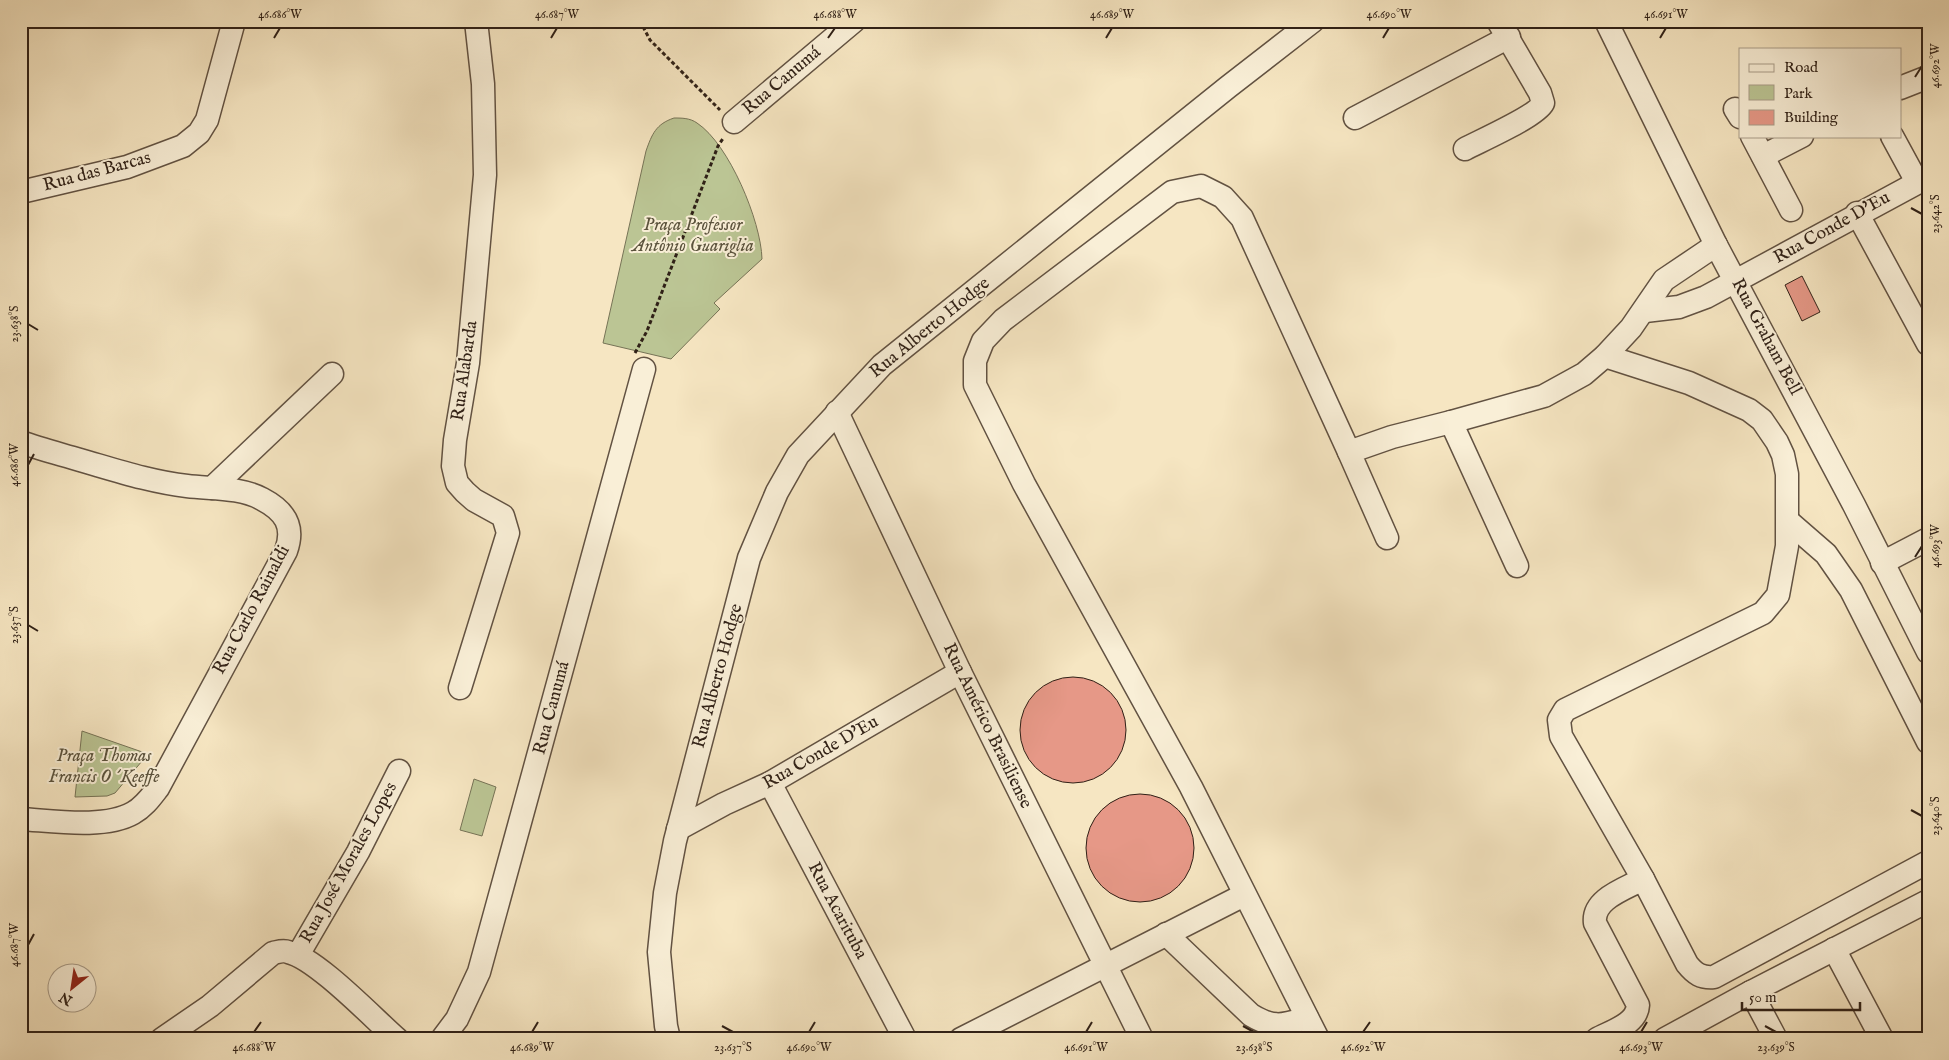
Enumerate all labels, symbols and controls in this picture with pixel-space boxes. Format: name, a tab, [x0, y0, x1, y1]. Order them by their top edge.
text: 46.686°W	[258, 7, 302, 22]
text: 46.687°W	[535, 7, 580, 22]
text: 46.688°W	[813, 7, 857, 22]
text: 46.689°W	[1090, 7, 1134, 22]
text: 46.690°W	[1367, 7, 1412, 22]
text: 46.691°W	[1644, 7, 1688, 22]
street label: Rua Canumá	[738, 41, 826, 121]
text: 46.692°W	[1928, 43, 1943, 88]
legend	[1739, 48, 1902, 138]
text: Road	[1784, 58, 1819, 77]
text: Park	[1784, 84, 1814, 103]
text: Building	[1784, 108, 1839, 127]
street label: Rua das Barcas	[41, 147, 153, 197]
street label: Rua Conde D'Eu	[1770, 186, 1894, 270]
text: 23.642°S	[1928, 194, 1943, 234]
park label: Praça Professor Antônio Guariglia	[630, 214, 754, 258]
street label: Rua Alberto Hodge	[865, 272, 995, 384]
street label: Rua Graham Bell	[1726, 275, 1806, 399]
text: 23.638°S	[7, 306, 22, 342]
street label: Rua Alabarda	[447, 319, 483, 423]
text: 46.686°W	[7, 443, 22, 487]
text: 46.693°W	[1928, 524, 1943, 568]
street label: Rua Carlo Rainaldi	[208, 541, 296, 679]
street label: Rua Alberto Hodge	[688, 601, 748, 751]
text: 23.637°S	[7, 606, 22, 644]
street label: Rua Américo Brasiliense	[937, 640, 1037, 812]
street label: Rua Canumá	[528, 659, 576, 757]
street label: Rua Conde D'Eu	[759, 711, 883, 795]
park label: Praça Thomas Francis O´Keeffe	[49, 745, 159, 789]
street label: Rua José Morales Lopes	[295, 778, 403, 948]
text: 23.640°S	[1928, 796, 1943, 836]
street label: Rua Acarituba	[802, 859, 872, 964]
text: 46.687°W	[7, 922, 22, 967]
north arrow	[48, 962, 98, 1012]
scale bar	[1742, 980, 1859, 1012]
text: N	[56, 988, 77, 1010]
text: 50 m	[1749, 988, 1777, 1007]
text: 46.688°W	[232, 1040, 276, 1055]
text: 46.689°W	[510, 1040, 554, 1055]
text: 23.637°S	[714, 1040, 752, 1055]
text: 46.690°W	[787, 1040, 832, 1055]
text: 46.691°W	[1064, 1040, 1108, 1055]
text: 23.638°S	[1236, 1040, 1272, 1055]
text: 46.692°W	[1341, 1040, 1386, 1055]
text: 46.693°W	[1619, 1040, 1663, 1055]
text: 23.639°S	[1757, 1040, 1795, 1055]

